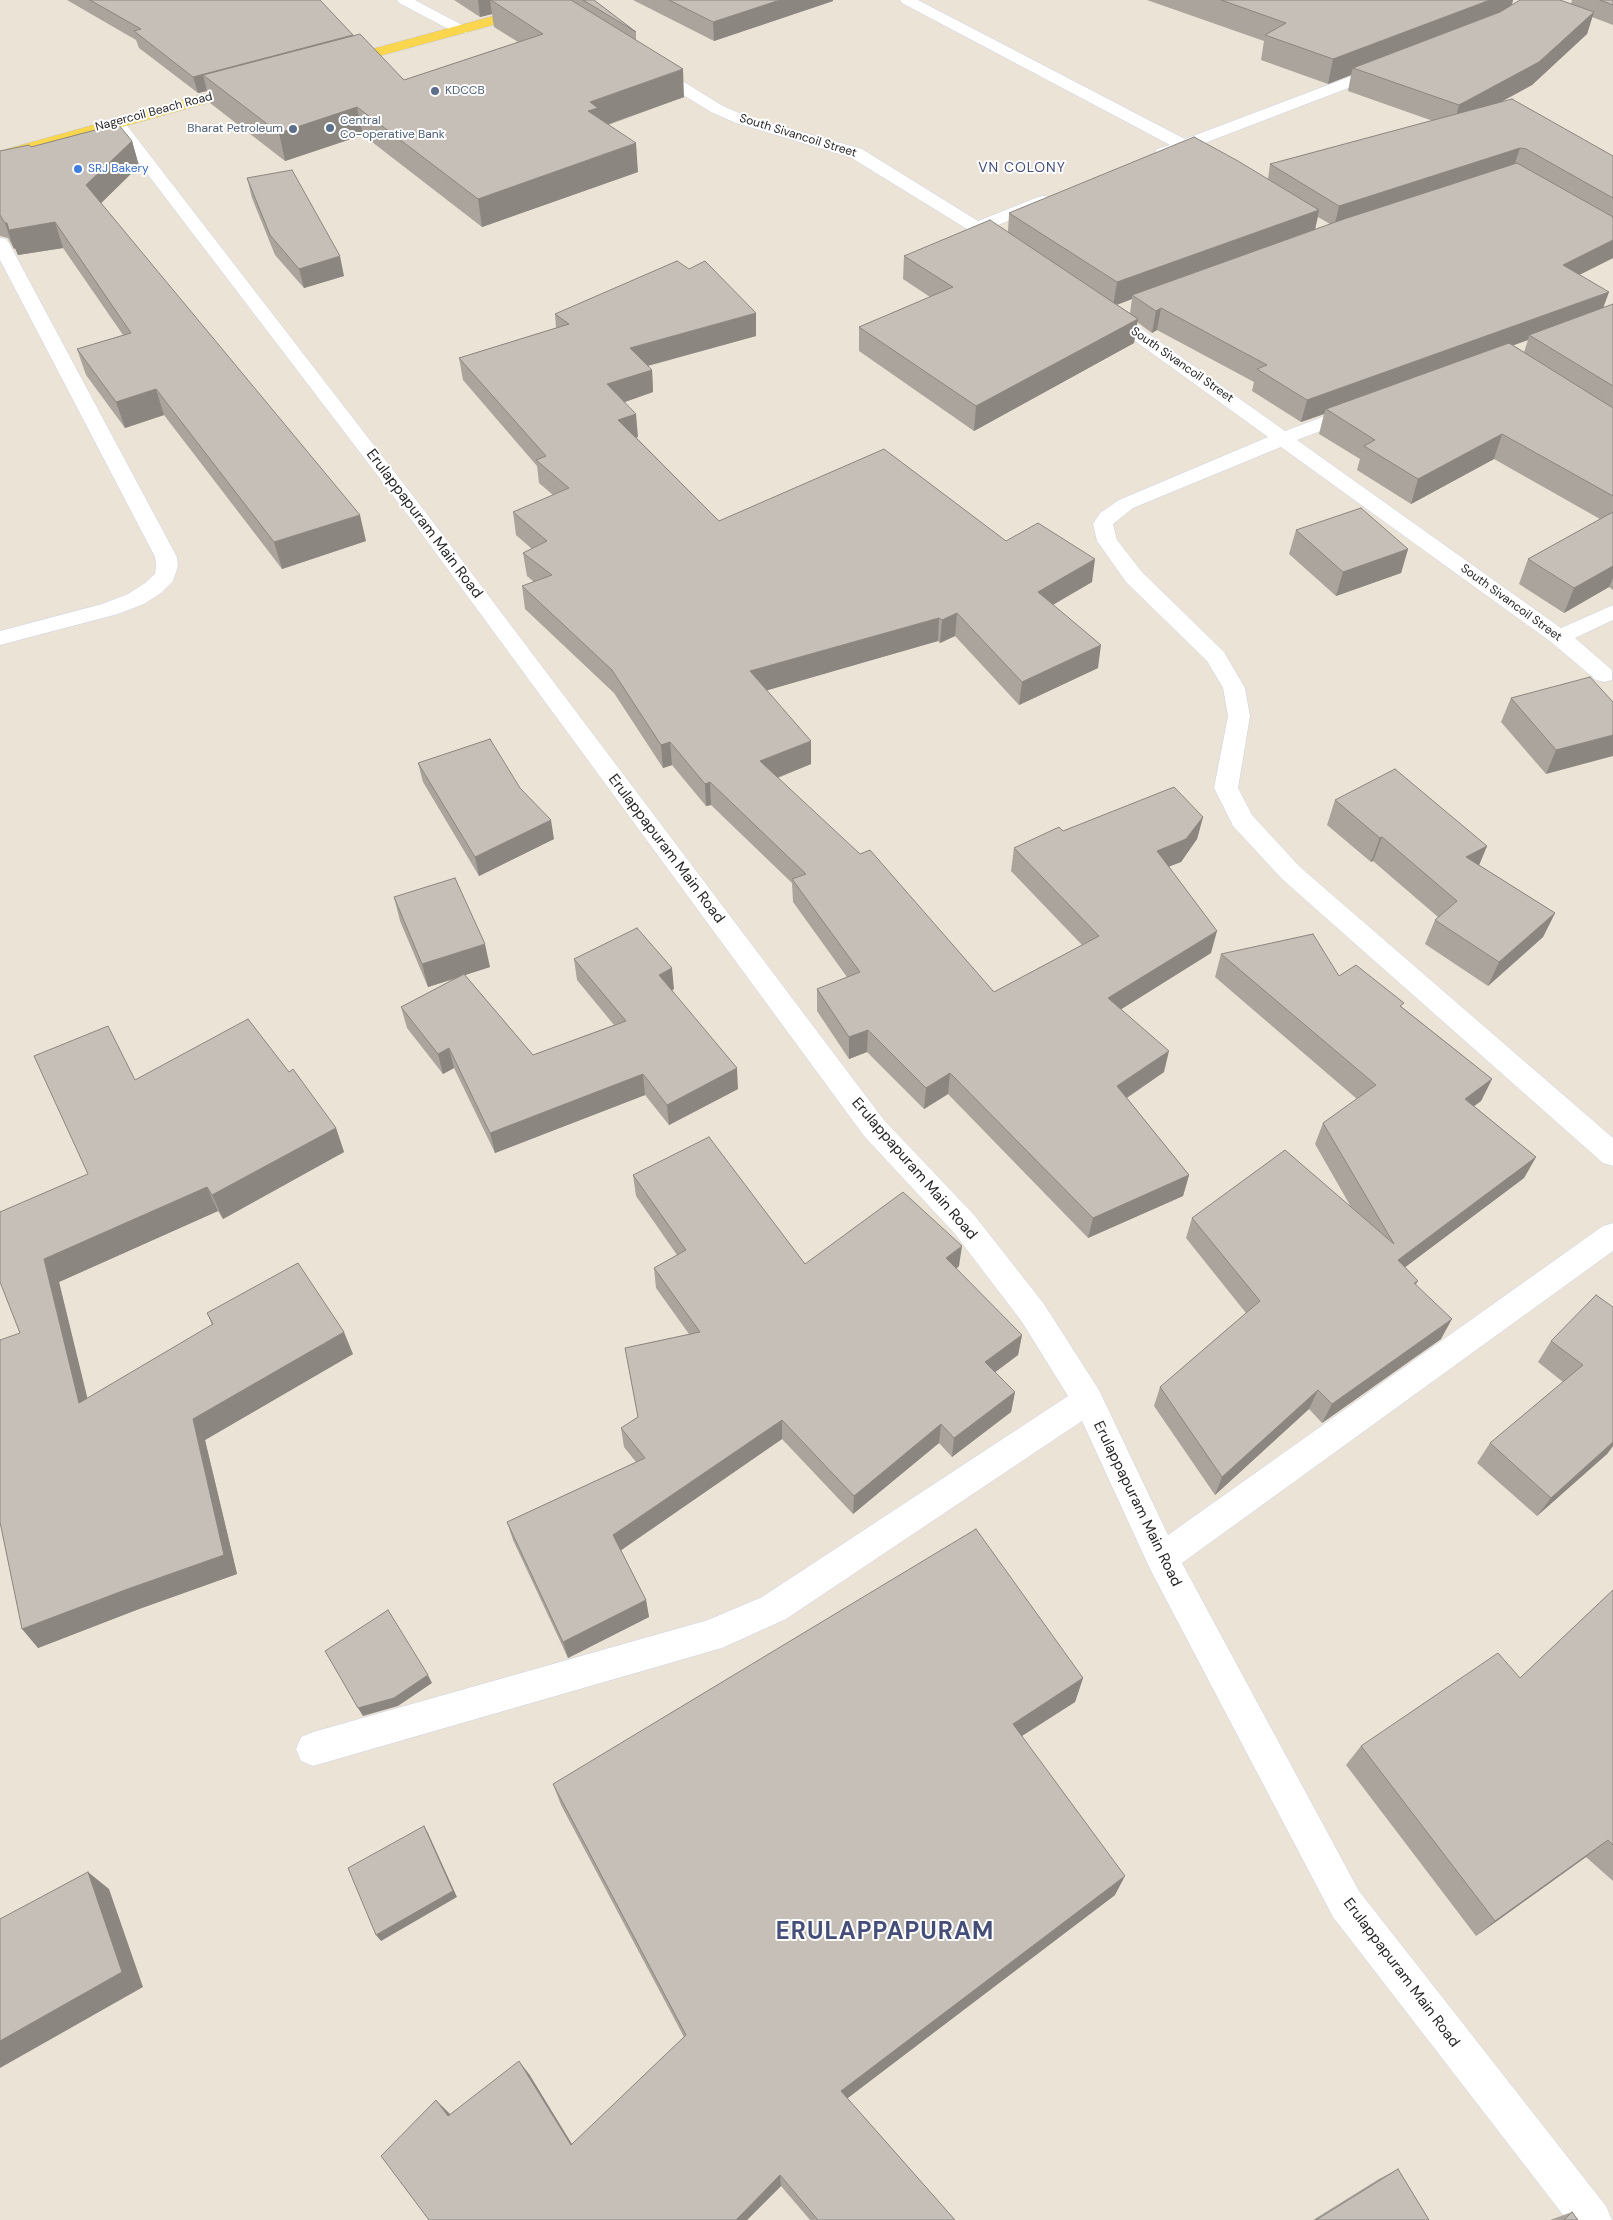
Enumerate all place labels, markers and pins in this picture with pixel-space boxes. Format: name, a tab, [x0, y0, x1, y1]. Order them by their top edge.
place label: KDCCB	[445, 84, 485, 98]
marker: KDCCB	[429, 85, 441, 97]
place label: Central Co-operative Bank	[340, 114, 445, 142]
place label: Bharat Petroleum	[187, 122, 283, 136]
marker: Central Co-operative Bank	[324, 122, 336, 134]
marker: Bharat Petroleum	[287, 123, 299, 135]
place label: SRJ Bakery	[88, 162, 149, 176]
marker: SRJ Bakery	[72, 163, 84, 175]

